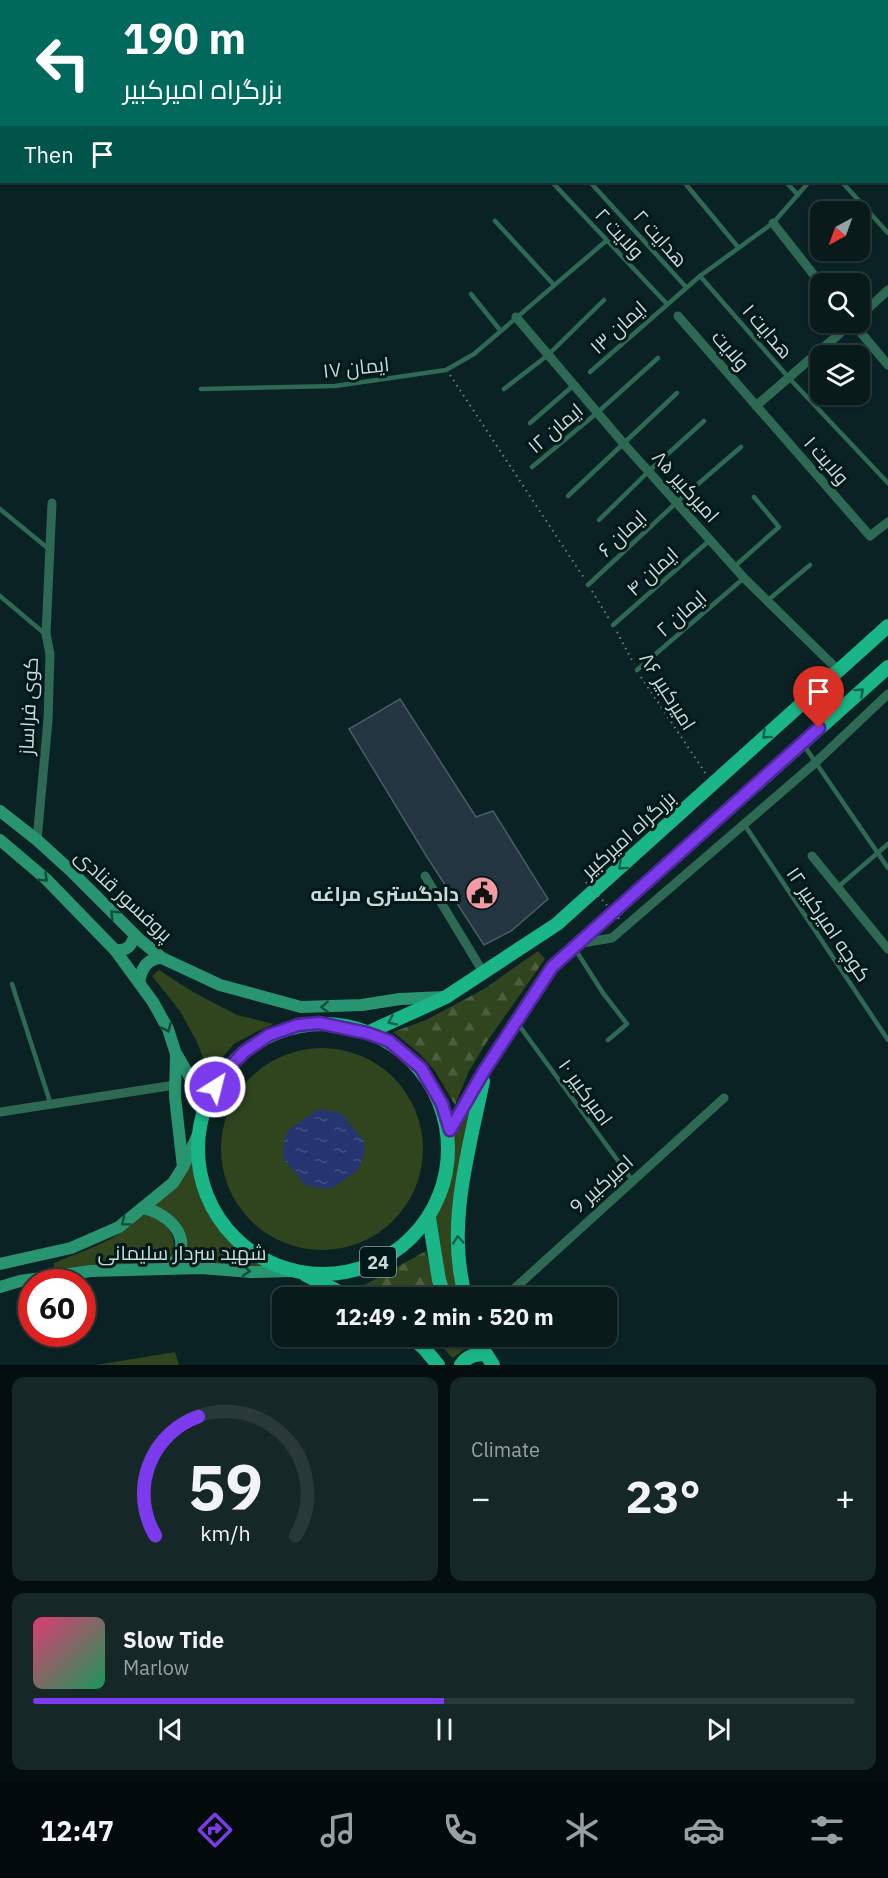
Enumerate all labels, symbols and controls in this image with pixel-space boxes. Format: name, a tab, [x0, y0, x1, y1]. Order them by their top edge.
text: 190 m	[123, 11, 246, 66]
icon: left	[24, 24, 102, 102]
text: بزرگراه امیرکبیر	[123, 71, 283, 106]
icon: arrive	[86, 138, 119, 171]
text: Then	[24, 140, 74, 169]
north arrow	[810, 201, 870, 261]
map controls	[810, 201, 870, 405]
street label: ولایت ۲	[589, 202, 651, 264]
street label: هدایت ۲	[628, 203, 694, 273]
button: search	[810, 273, 870, 333]
street label: ایمان ۱۳	[584, 294, 652, 360]
street label: هدایت ۱	[737, 298, 799, 364]
street label: ولایت	[706, 324, 756, 376]
button: layers	[810, 345, 870, 405]
street label: ایمان ۱۷	[321, 350, 391, 384]
street label: ایمان ۱۲	[521, 397, 589, 459]
street label: ولایت ۱	[798, 430, 856, 490]
street label: امیرکبیر ۸۵	[646, 444, 726, 528]
street label: ایمان ۶	[592, 503, 652, 563]
street label: ایمان ۴	[620, 540, 684, 602]
street label: ایمان ۲	[650, 584, 712, 642]
street label: امیرکبیر ۸۶	[633, 647, 703, 735]
street label: کوی فراساز	[12, 656, 44, 757]
pin	[793, 666, 844, 728]
icon: arrive	[802, 675, 835, 708]
one-way arrow	[853, 688, 863, 699]
one-way arrow	[763, 728, 773, 739]
street label: بزرگراه امیرکبیر	[574, 784, 681, 884]
street label: پروفسور قنادی	[69, 843, 179, 948]
one-way arrow	[618, 859, 629, 870]
street label: کوچه امیرکبیر ۱۲	[781, 861, 877, 987]
one-way arrow	[38, 871, 48, 882]
public building icon: دادگستری مراغه	[464, 875, 500, 911]
place label: دادگستری مراغه	[311, 880, 459, 907]
one-way arrow	[111, 910, 122, 921]
one-way arrow	[320, 1001, 329, 1013]
one-way arrow	[388, 1014, 399, 1026]
one-way arrow	[159, 1022, 171, 1033]
street label: امیرکبیر ۱۰	[553, 1053, 619, 1131]
position arrow	[183, 1055, 247, 1119]
street label: امیرکبیر 9	[563, 1148, 639, 1220]
one-way arrow	[121, 1215, 132, 1226]
one-way arrow	[452, 1235, 465, 1244]
street label: شهید سردار سلیمانی	[97, 1239, 267, 1266]
road number: 24	[360, 1247, 396, 1277]
one-way arrow	[241, 1265, 250, 1278]
speed limit sign: 60	[18, 1269, 96, 1347]
text: 12:49 · 2 min · 520 m	[335, 1302, 554, 1331]
text: Climate	[471, 1436, 540, 1463]
text: 59	[188, 1446, 262, 1527]
text: 23°	[625, 1467, 701, 1525]
text: −	[471, 1476, 491, 1519]
text: +	[835, 1476, 855, 1519]
text: km/h	[200, 1519, 250, 1547]
text: Slow Tide	[123, 1625, 224, 1654]
text: Marlow	[123, 1654, 189, 1681]
icon: previous	[154, 1713, 187, 1746]
icon: pause	[428, 1713, 461, 1746]
icon: next	[702, 1713, 735, 1746]
icon: directions	[194, 1809, 236, 1851]
icon: music	[317, 1809, 359, 1851]
icon: phone	[439, 1809, 481, 1851]
icon: climate	[561, 1809, 603, 1851]
icon: car	[683, 1809, 725, 1851]
icon: filters	[806, 1809, 848, 1851]
text: 12:47	[40, 1813, 114, 1848]

